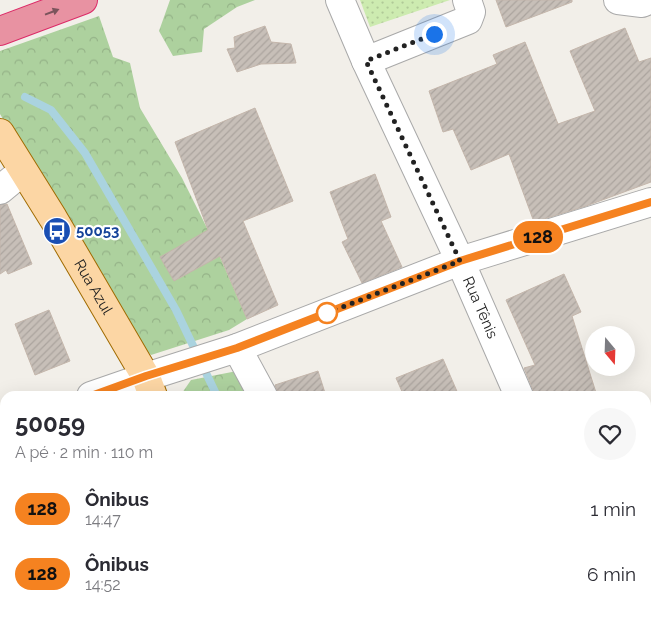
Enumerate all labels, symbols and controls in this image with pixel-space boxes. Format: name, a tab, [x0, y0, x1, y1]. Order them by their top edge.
one-way arrow	[45, 8, 60, 16]
your location	[422, 22, 447, 47]
bus stop icon: 50053	[42, 216, 72, 246]
line badge: 128	[509, 221, 567, 253]
place label: 50053	[76, 222, 119, 240]
text: 128	[523, 226, 553, 247]
street label: Rua Azul	[70, 256, 117, 318]
street label: Rua Tênis	[459, 274, 502, 341]
unlabelled marker	[316, 302, 338, 324]
north arrow	[585, 326, 635, 376]
map controls	[585, 326, 635, 376]
button: heart	[584, 408, 636, 460]
text: 50059	[15, 409, 85, 438]
text: A pé · 2 min · 110 m	[15, 443, 153, 462]
text: Ônibus	[85, 488, 149, 510]
text: 128	[28, 498, 57, 519]
text: 1 min	[590, 498, 636, 520]
text: 14:47	[85, 510, 121, 529]
text: Ônibus	[85, 553, 149, 575]
text: 128	[28, 563, 57, 584]
text: 6 min	[587, 563, 636, 585]
text: 14:52	[85, 575, 121, 594]

